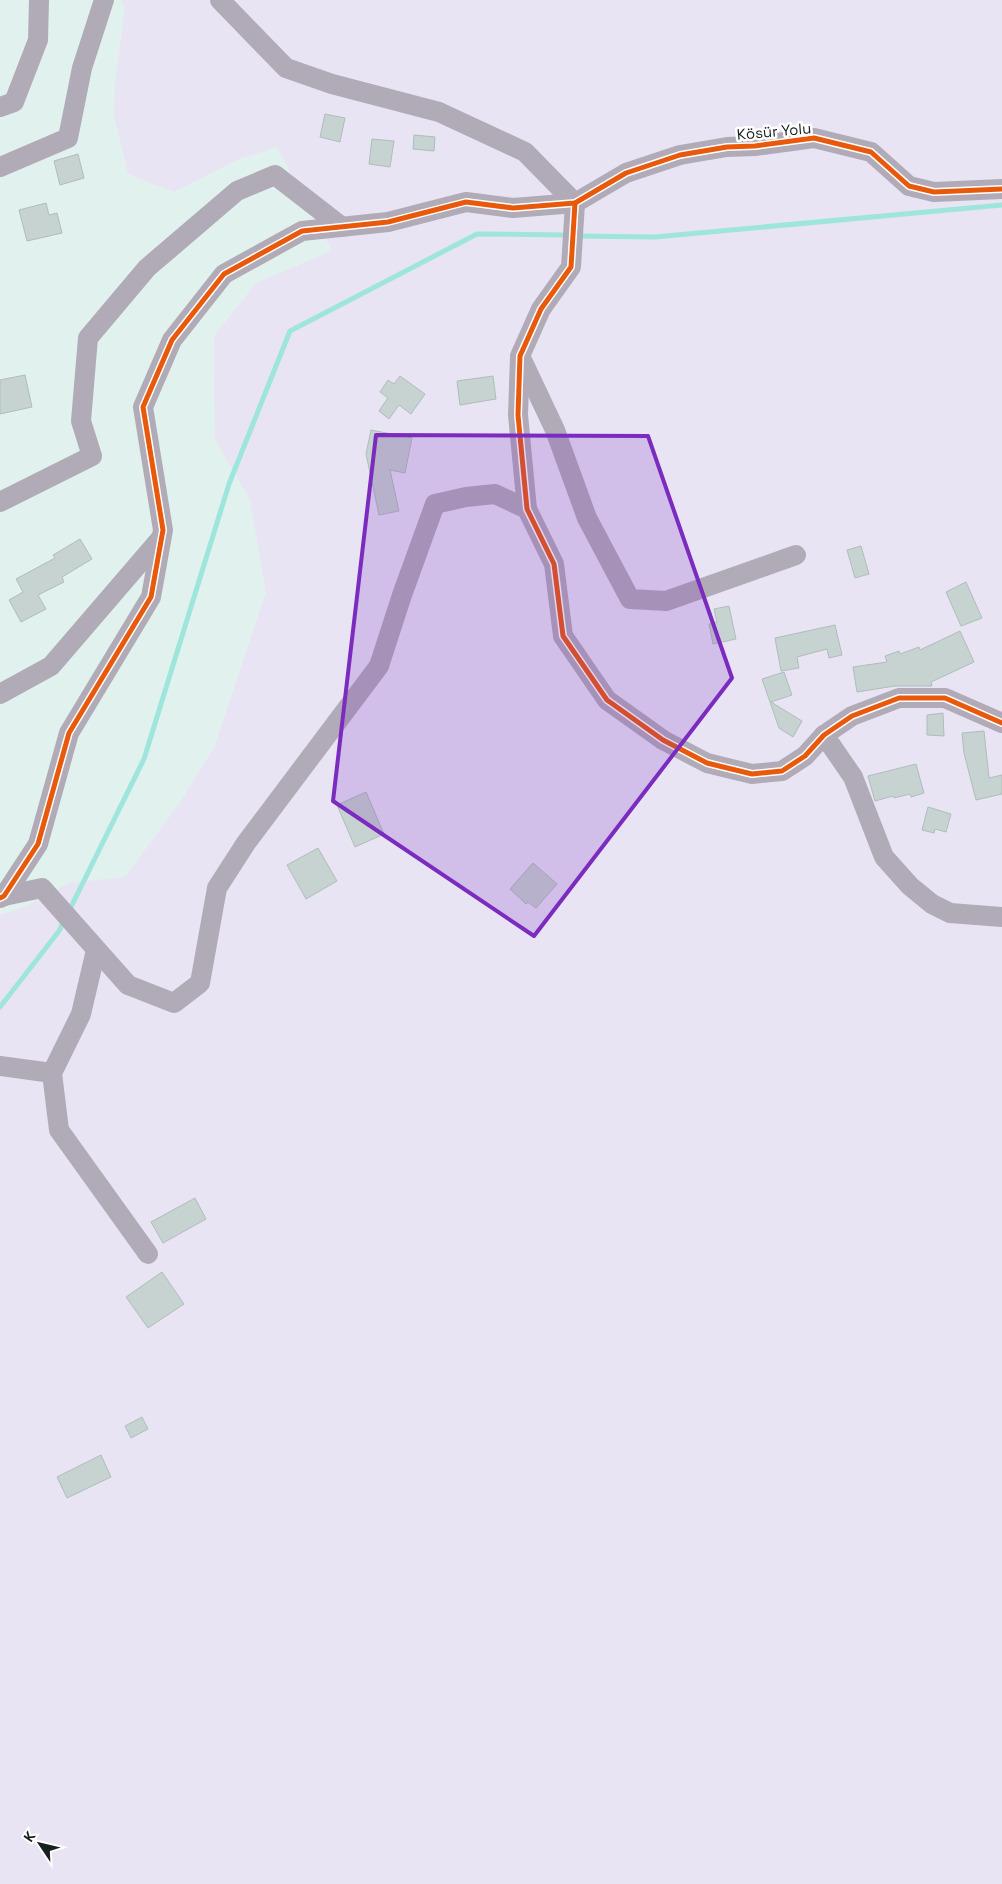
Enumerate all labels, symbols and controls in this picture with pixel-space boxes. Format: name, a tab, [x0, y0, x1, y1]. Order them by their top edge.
street label: Kösür Yolu	[736, 118, 812, 144]
north arrow	[15, 1819, 65, 1869]
text: K	[19, 1828, 39, 1845]

